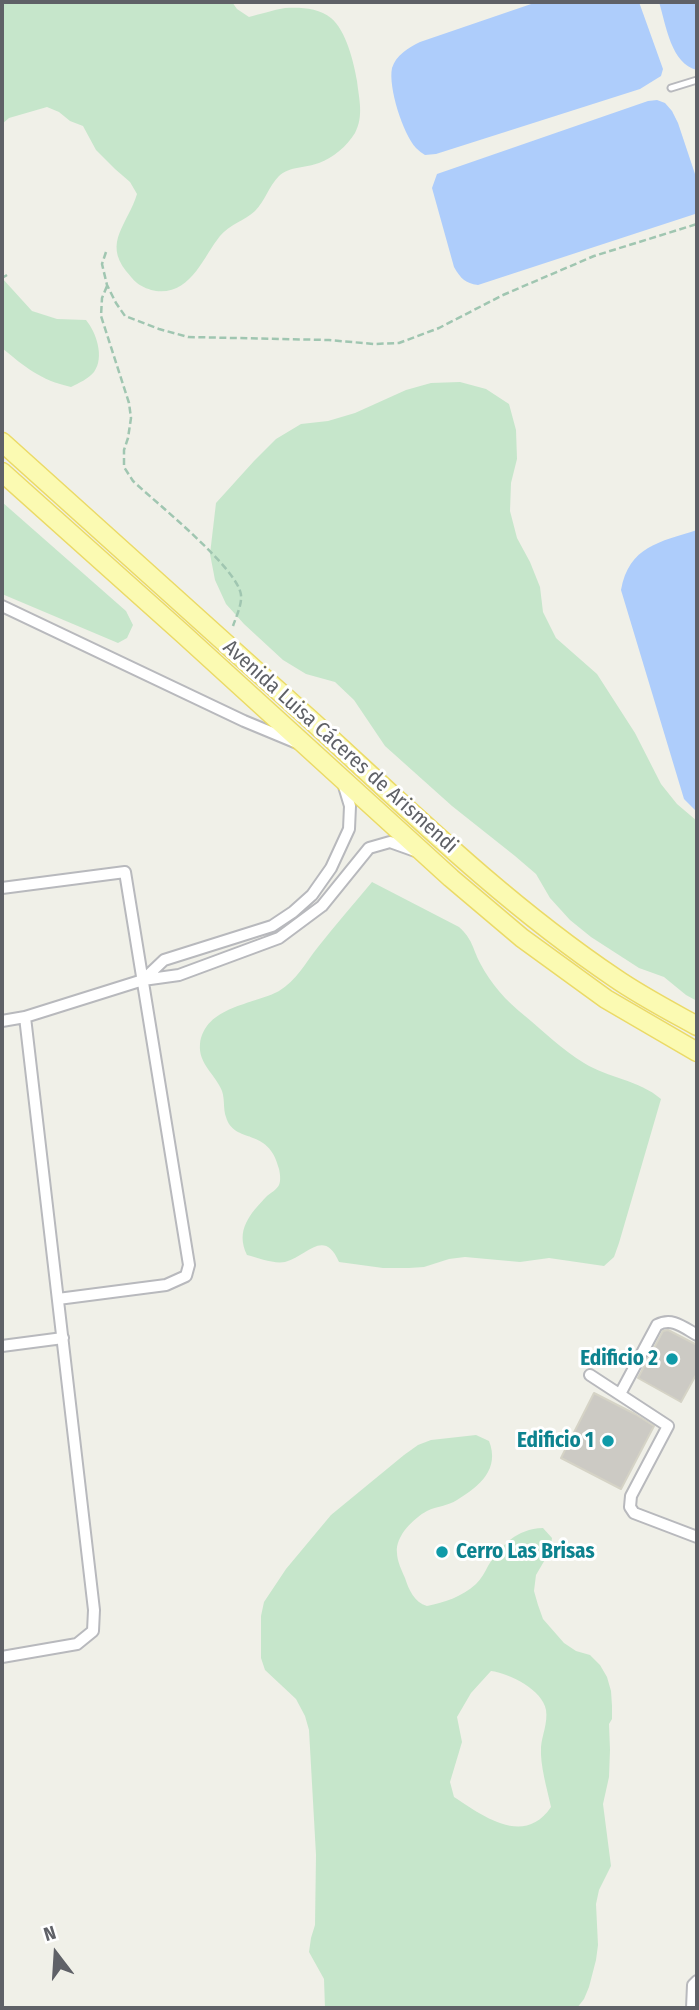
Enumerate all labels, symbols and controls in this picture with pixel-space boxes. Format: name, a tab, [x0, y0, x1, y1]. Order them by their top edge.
street label: Avenida Luisa Cáceres de Arismendi	[218, 635, 462, 859]
place label: Edificio 2	[580, 1346, 658, 1372]
marker: Edificio 2	[664, 1351, 680, 1367]
place label: Edificio 1	[517, 1428, 594, 1454]
marker: Edificio 1	[600, 1433, 616, 1449]
place label: Cerro Las Brisas	[456, 1539, 595, 1565]
marker: Cerro Las Brisas	[434, 1544, 450, 1560]
north arrow	[21, 1919, 91, 1989]
text: N	[41, 1921, 59, 1946]

